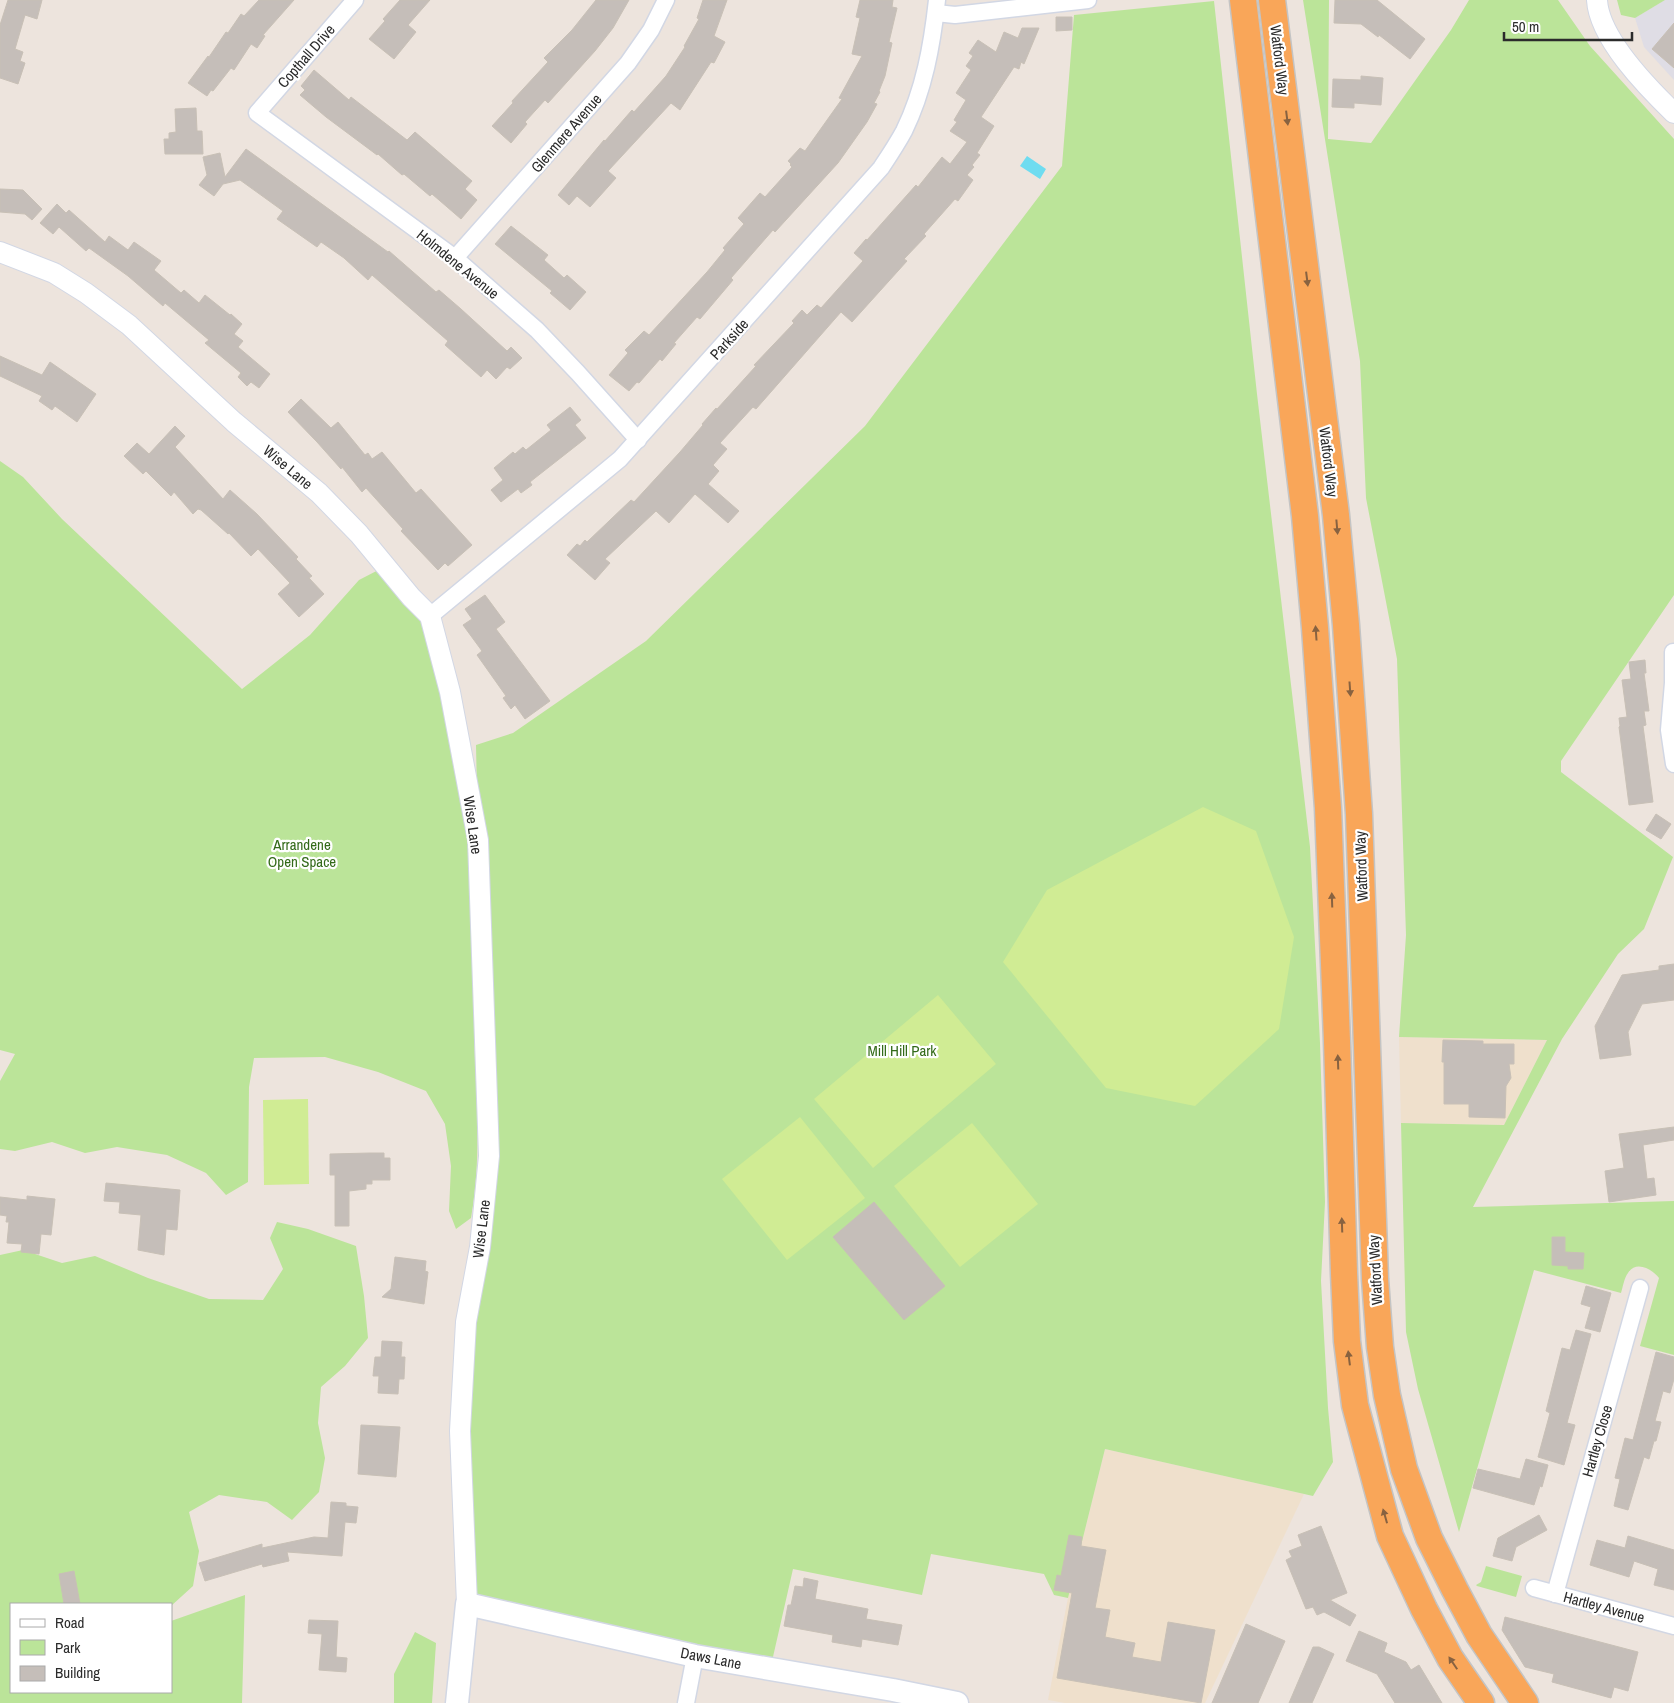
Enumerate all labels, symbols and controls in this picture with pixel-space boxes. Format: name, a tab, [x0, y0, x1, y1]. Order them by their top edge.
scale bar	[1504, 10, 1632, 42]
text: 50 m	[1512, 16, 1539, 37]
street label: Copthall Drive	[273, 20, 340, 92]
street label: Watford Way	[1265, 24, 1295, 97]
street label: Glenmere Avenue	[526, 89, 606, 177]
one-way arrow	[1283, 110, 1291, 126]
street label: Holmdene Avenue	[412, 224, 504, 304]
one-way arrow	[1303, 271, 1311, 287]
street label: Parkside	[705, 314, 753, 364]
street label: Watford Way	[1314, 426, 1344, 499]
street label: Wise Lane	[259, 440, 317, 494]
one-way arrow	[1333, 520, 1341, 536]
one-way arrow	[1311, 624, 1319, 640]
one-way arrow	[1347, 681, 1355, 697]
street label: Wise Lane	[459, 794, 488, 856]
street label: Watford Way	[1349, 830, 1373, 901]
park label: Arrandene Open Space	[268, 834, 336, 872]
one-way arrow	[1327, 891, 1335, 907]
park label: Mill Hill Park	[867, 1040, 937, 1061]
one-way arrow	[1333, 1054, 1341, 1070]
street label: Wise Lane	[467, 1198, 495, 1259]
one-way arrow	[1338, 1216, 1346, 1232]
street label: Watford Way	[1363, 1234, 1387, 1306]
one-way arrow	[1345, 1350, 1353, 1366]
street label: Hartley Close	[1577, 1402, 1617, 1479]
one-way arrow	[1380, 1509, 1388, 1524]
street label: Hartley Avenue	[1561, 1586, 1647, 1628]
legend	[10, 1603, 172, 1693]
text: Road	[55, 1612, 84, 1633]
text: Park	[55, 1637, 81, 1658]
street label: Daws Lane	[679, 1642, 743, 1674]
one-way arrow	[1449, 1656, 1458, 1670]
text: Building	[55, 1662, 100, 1683]

